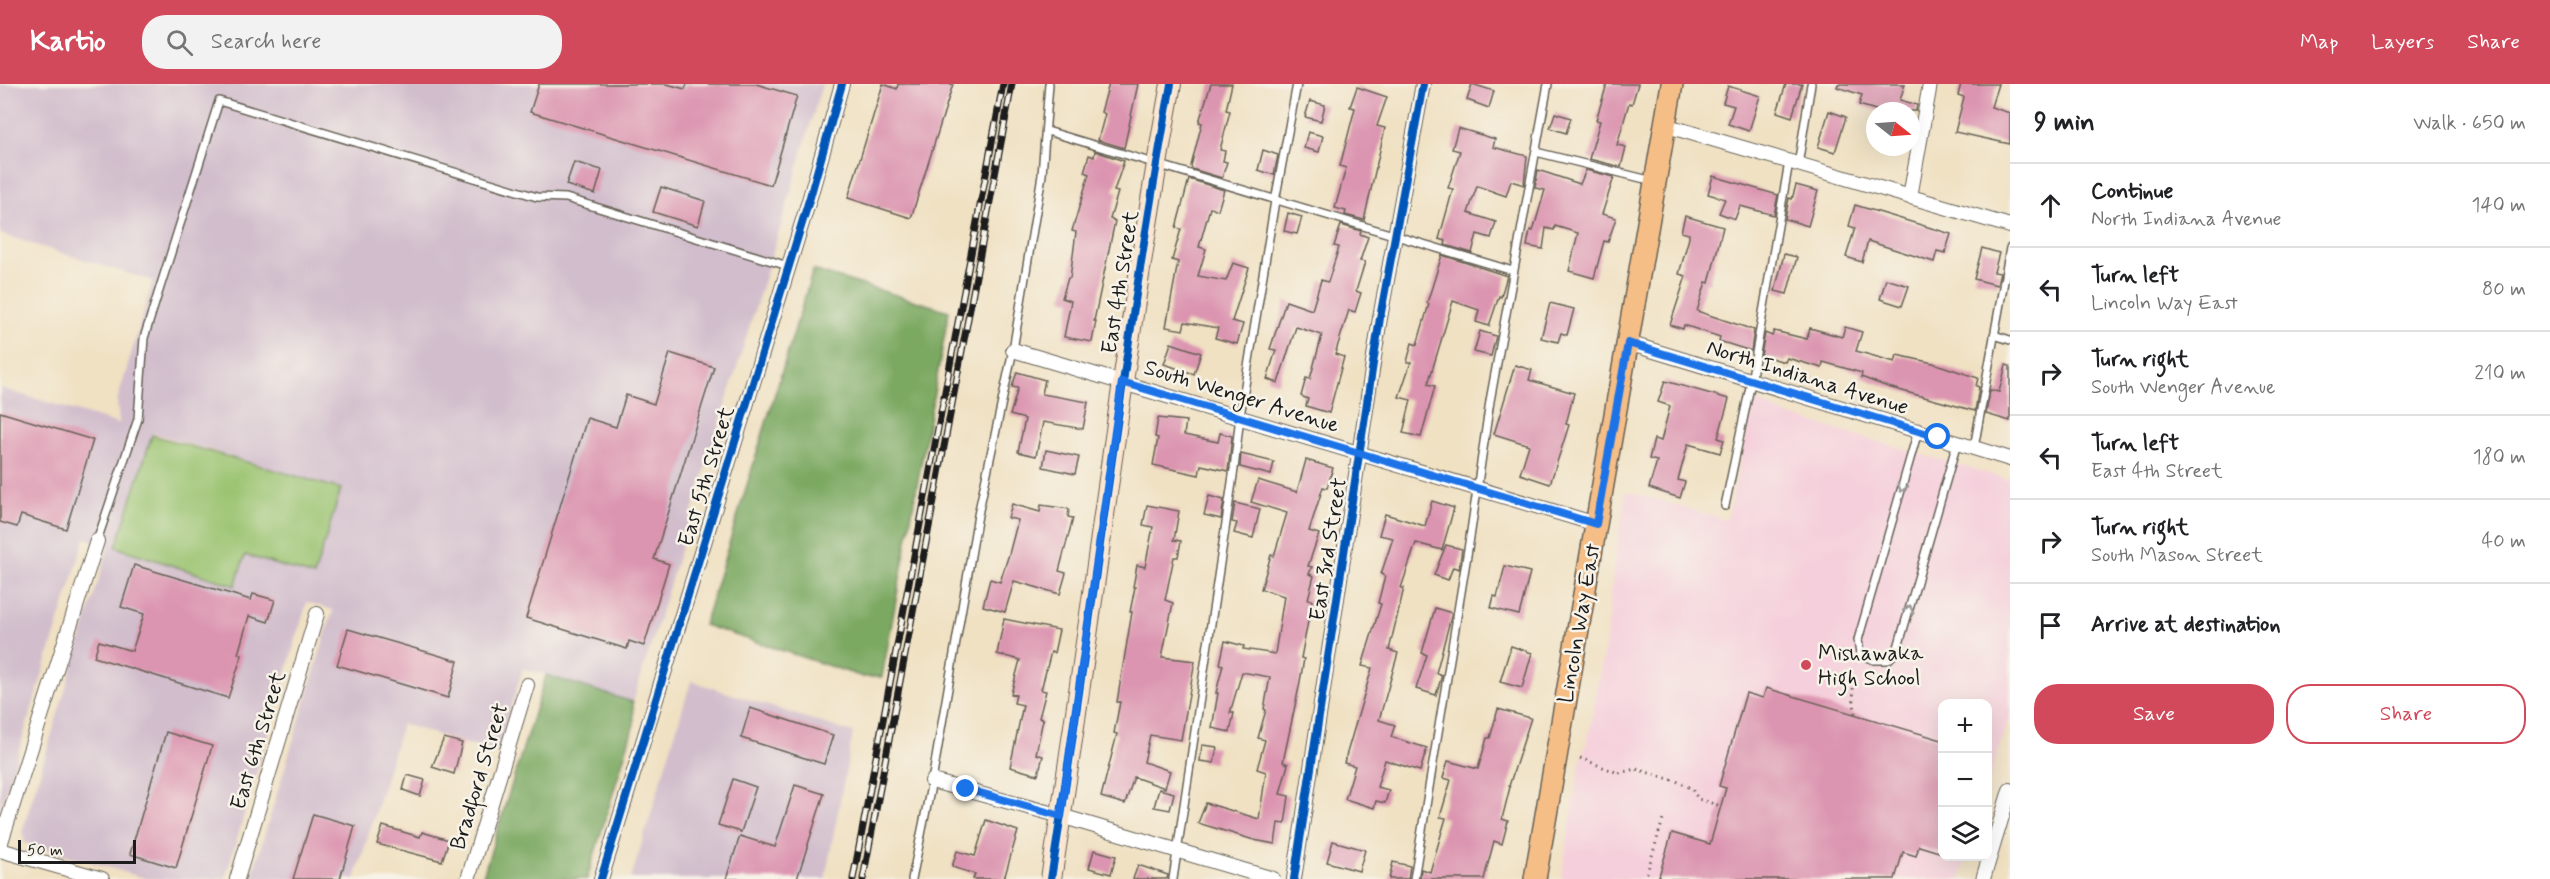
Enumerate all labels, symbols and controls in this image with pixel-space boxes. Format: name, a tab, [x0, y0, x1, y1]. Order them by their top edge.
search box	[142, 15, 562, 69]
text: Kartio	[30, 24, 106, 61]
icon: search	[163, 26, 196, 59]
text: Search here	[211, 28, 322, 56]
text: Map	[2300, 28, 2338, 56]
text: Layers	[2371, 28, 2434, 56]
text: Share	[2467, 28, 2520, 56]
north arrow	[1866, 102, 1920, 156]
text: 9 min	[2034, 106, 2095, 140]
text: Walk · 650 m	[2413, 110, 2526, 137]
text: Continue	[2091, 178, 2173, 206]
icon: ahead	[2034, 189, 2067, 222]
text: 140 m	[2472, 192, 2526, 219]
text: North Indiana Avenue	[2091, 206, 2282, 233]
street label: East 4th Street	[1096, 208, 1146, 356]
text: Turn left	[2091, 262, 2179, 290]
icon: left	[2034, 273, 2067, 306]
text: 80 m	[2482, 276, 2526, 303]
text: Lincoln Way East	[2091, 290, 2238, 317]
street label: North Indiana Avenue	[1703, 334, 1912, 422]
text: Turn right	[2091, 346, 2189, 374]
street label: South Wenger Avenue	[1139, 354, 1343, 443]
icon: right	[2034, 357, 2067, 390]
text: 210 m	[2474, 360, 2526, 387]
text: South Wenger Avenue	[2091, 374, 2276, 401]
street label: East 5th Street	[672, 403, 742, 550]
route start	[1924, 423, 1950, 449]
text: Turn left	[2091, 430, 2179, 458]
icon: left	[2034, 441, 2067, 474]
text: 180 m	[2473, 444, 2526, 471]
text: East 4th Street	[2091, 458, 2223, 485]
street label: East 3rd Street	[1304, 476, 1354, 623]
one-way arrow	[1897, 482, 1909, 492]
text: Turn right	[2091, 514, 2189, 542]
icon: right	[2034, 525, 2067, 558]
text: 40 m	[2482, 528, 2526, 555]
street label: Lincoln Way East	[1552, 541, 1608, 705]
text: South Mason Street	[2091, 542, 2263, 569]
one-way arrow	[1902, 604, 1914, 615]
icon: arrive	[2034, 609, 2067, 642]
text: Arrive at destination	[2091, 611, 2281, 639]
place label: Mishawaka High School	[1818, 640, 1924, 696]
marker: Mishawaka High School	[1799, 658, 1813, 672]
street label: East 6th Street	[225, 668, 293, 813]
button: Save	[2034, 684, 2274, 744]
button: Share	[2286, 684, 2526, 744]
map controls	[1938, 699, 1992, 861]
button: +	[1938, 699, 1992, 753]
street label: Bradford Street	[444, 700, 517, 854]
button: −	[1938, 753, 1992, 807]
route end	[952, 775, 978, 801]
button: layers	[1938, 807, 1992, 861]
scale bar	[18, 837, 136, 864]
text: 50 m	[27, 840, 63, 861]

